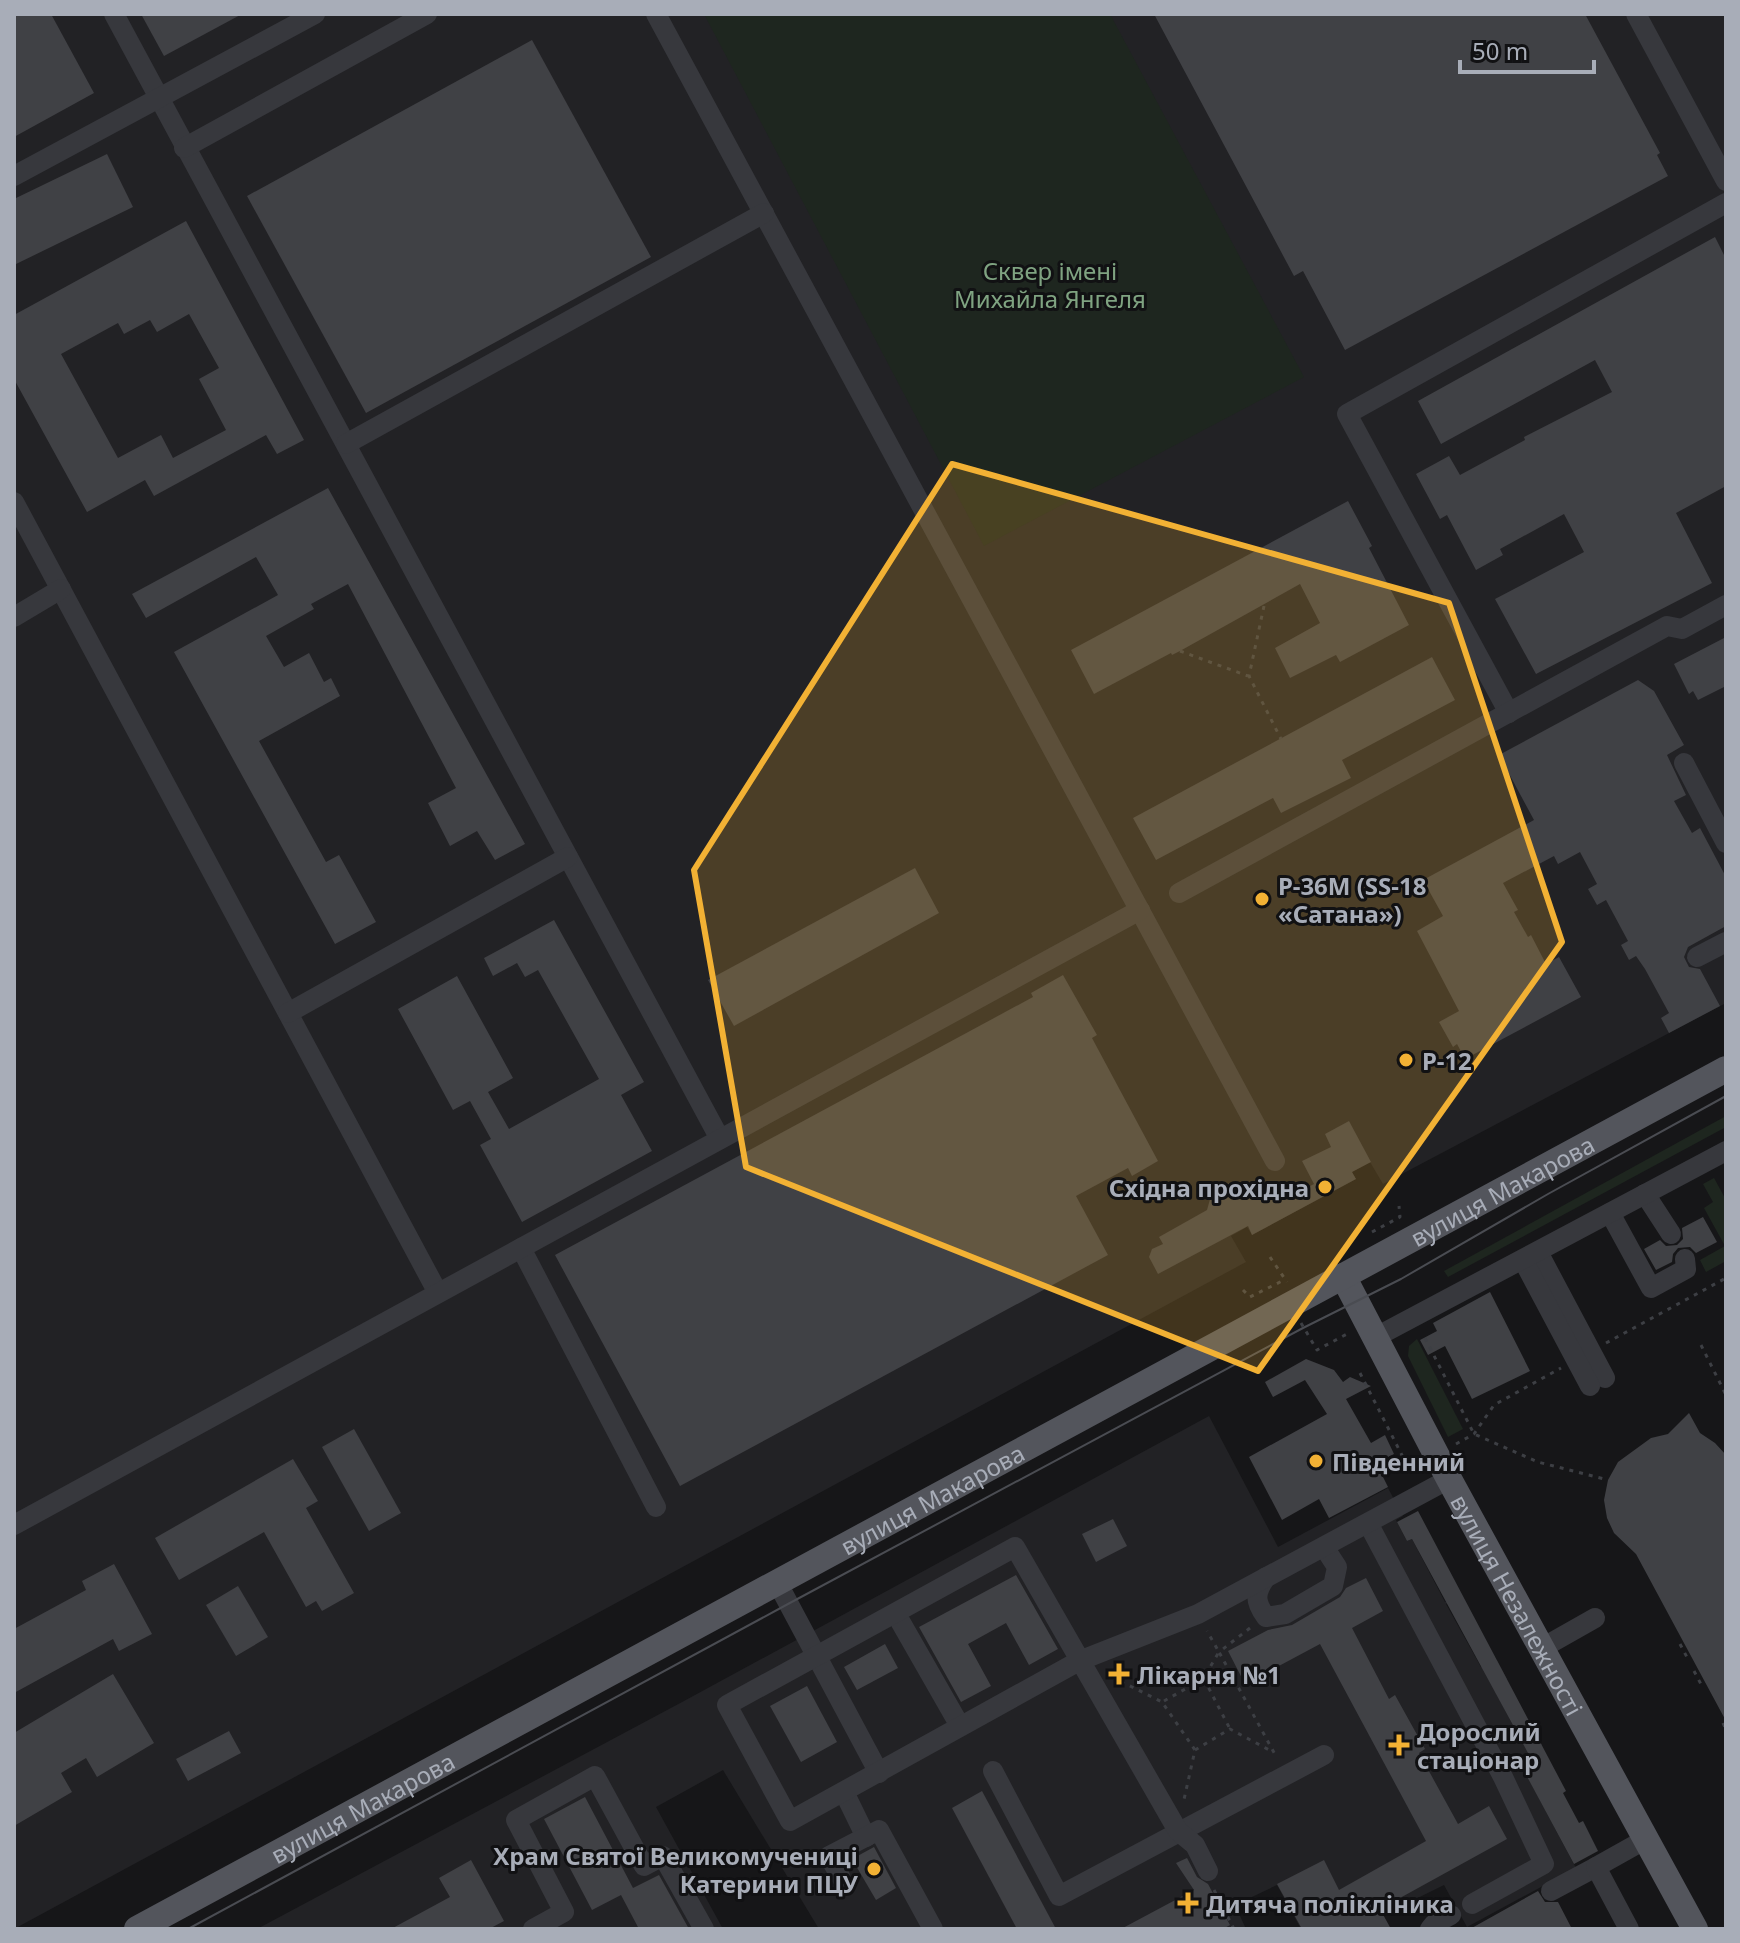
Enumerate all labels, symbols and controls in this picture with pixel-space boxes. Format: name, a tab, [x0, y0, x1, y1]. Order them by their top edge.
scale bar	[1460, 24, 1594, 74]
text: 50 m	[1472, 34, 1528, 67]
park label: Сквер імені Михайла Янгеля	[954, 254, 1146, 315]
place label: Р-36М (SS-18 «Сатана»)	[1278, 869, 1426, 930]
marker: Р-36М (SS-18 «Сатана»)	[1253, 890, 1271, 908]
place label: Р-12	[1422, 1044, 1472, 1077]
marker: Р-12	[1397, 1051, 1415, 1069]
street label: вулиця Макарова	[1404, 1127, 1600, 1253]
place label: Східна прохідна	[1109, 1171, 1309, 1204]
marker: Східна прохідна	[1316, 1178, 1334, 1196]
street label: вулиця Макарова	[834, 1435, 1030, 1562]
place label: Південний	[1332, 1445, 1465, 1478]
marker: Південний	[1307, 1452, 1325, 1470]
street label: вулиця Незалежності	[1444, 1488, 1591, 1721]
place label: Лікарня №1	[1137, 1658, 1281, 1691]
marker: Лікарня №1	[1108, 1663, 1130, 1685]
place label: Дорослий стаціонар	[1417, 1715, 1541, 1776]
marker: Дорослий стаціонар	[1388, 1734, 1410, 1756]
street label: вулиця Макарова	[264, 1744, 460, 1870]
place label: Храм Святої Великомучениці Катерини ПЦУ	[493, 1839, 859, 1900]
marker: Храм Святої Великомучениці Катерини ПЦУ	[865, 1860, 883, 1878]
place label: Дитяча полікліника	[1206, 1887, 1454, 1920]
marker: Дитяча полікліника	[1177, 1892, 1199, 1914]

